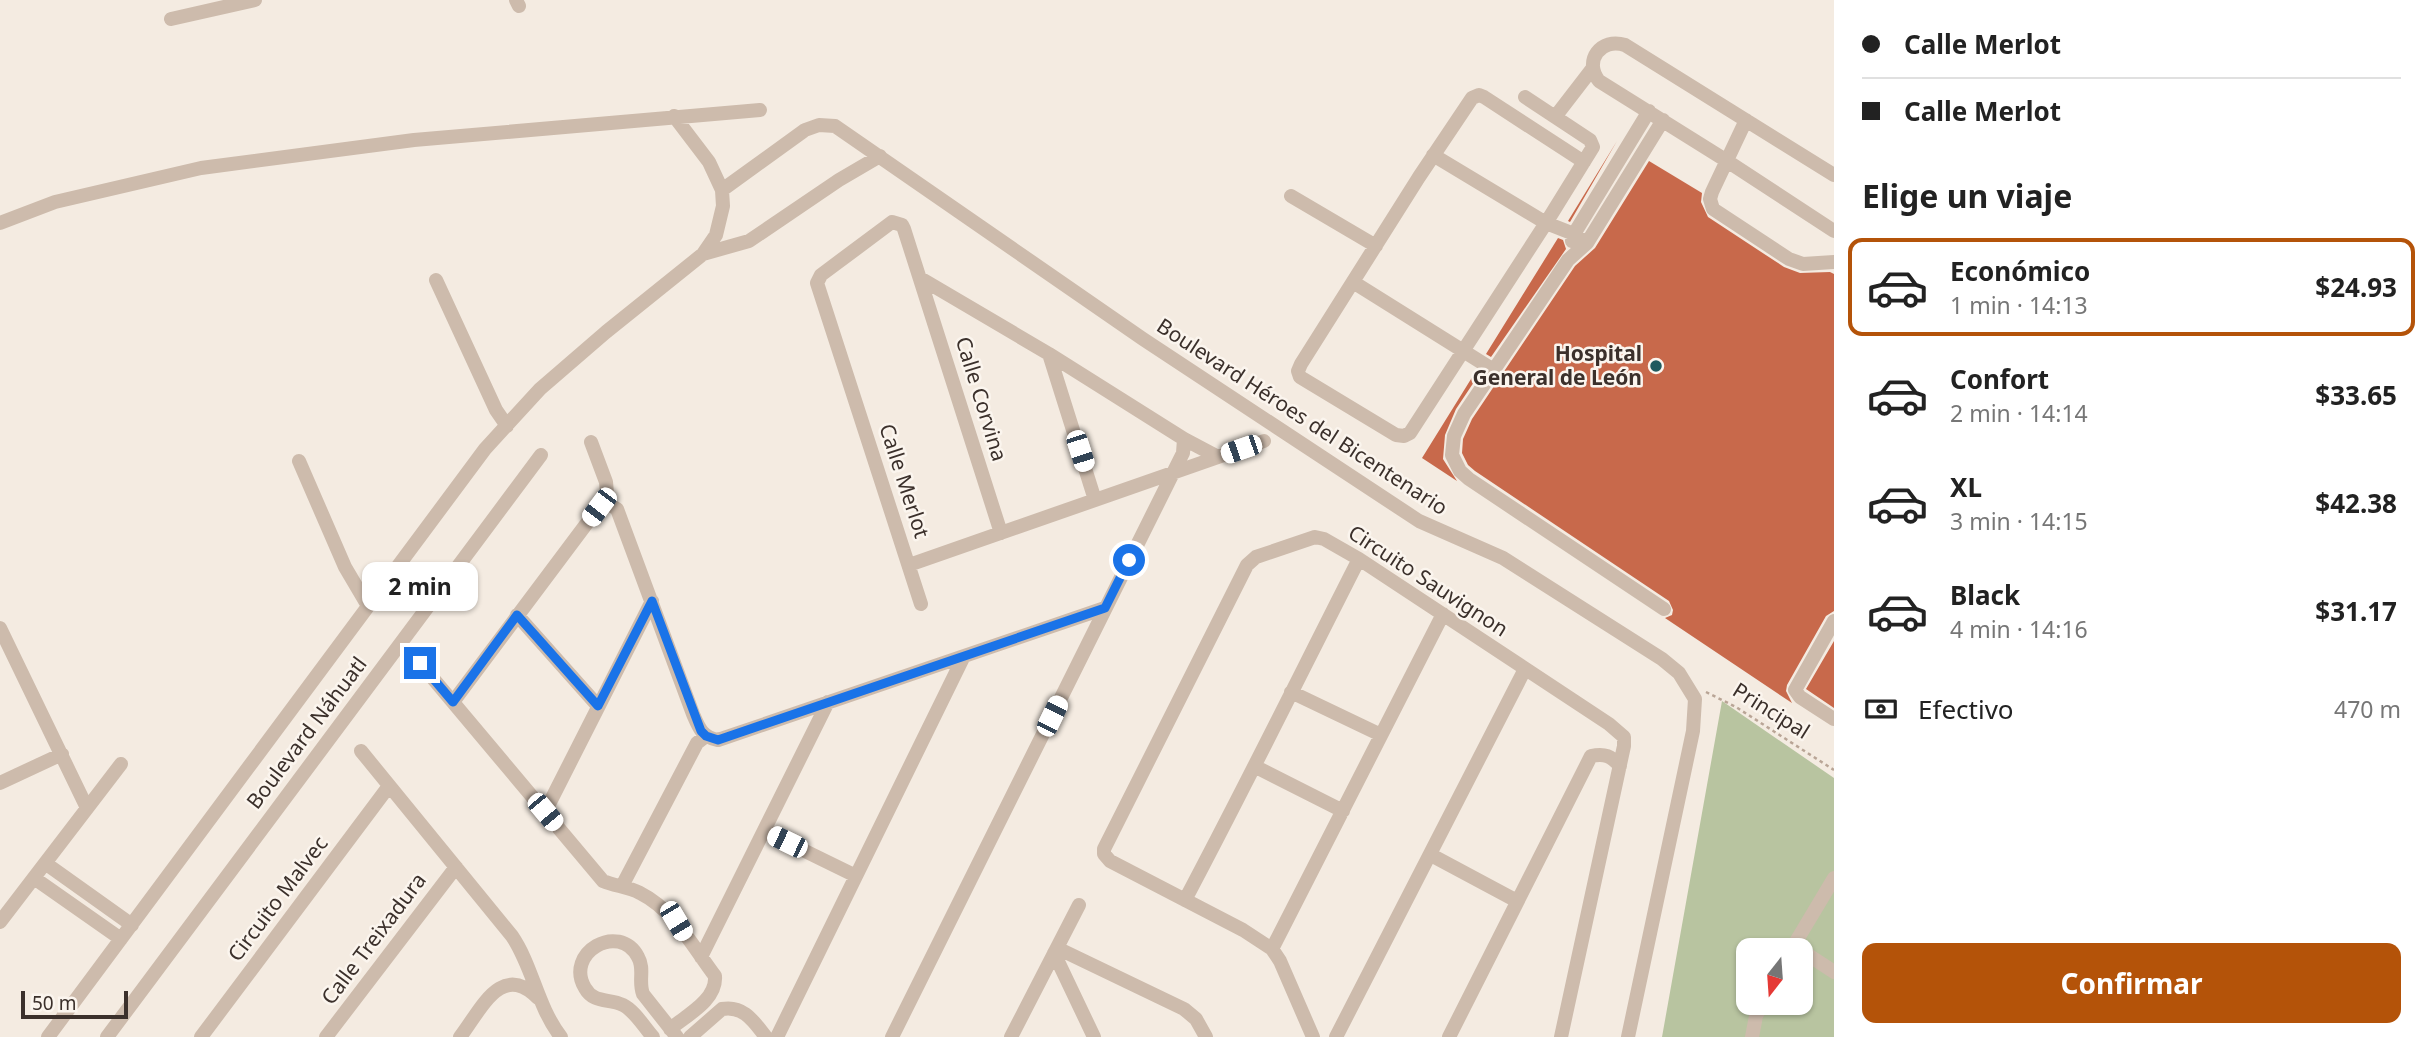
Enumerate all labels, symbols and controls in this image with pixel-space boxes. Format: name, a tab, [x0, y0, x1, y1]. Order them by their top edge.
text: Calle Merlot	[1904, 26, 2061, 62]
text: Calle Merlot	[1904, 93, 2061, 129]
text: Elige un viaje	[1862, 174, 2072, 217]
text: Económico	[1950, 253, 2090, 289]
icon: car	[1866, 256, 1929, 319]
text: $24.93	[2315, 269, 2397, 305]
text: 1 min · 14:13	[1950, 289, 2088, 321]
street label: Boulevard Héroes del Bicentenario	[1152, 311, 1453, 521]
street label: Calle Corvina	[950, 333, 1014, 464]
place label: Hospital General de León	[1472, 339, 1642, 391]
marker: Hospital General de León	[1648, 358, 1664, 374]
text: Confort	[1950, 361, 2049, 397]
icon: car	[1866, 364, 1929, 427]
text: $33.65	[2315, 377, 2397, 413]
text: 2 min · 14:14	[1950, 397, 2088, 429]
street label: Calle Merlot	[873, 420, 937, 542]
car	[1064, 428, 1097, 474]
car	[1218, 432, 1265, 466]
text: XL	[1950, 469, 1982, 505]
icon: car	[1866, 472, 1929, 535]
car	[578, 484, 621, 530]
text: $42.38	[2315, 485, 2397, 521]
text: 3 min · 14:15	[1950, 505, 2088, 537]
street label: Circuito Sauvignon	[1343, 518, 1514, 642]
route start	[1113, 544, 1145, 576]
callout: 2 min	[362, 562, 478, 610]
text: 2 min	[388, 570, 452, 602]
text: Black	[1950, 577, 2020, 613]
icon: car	[1866, 580, 1929, 643]
text: $31.17	[2315, 593, 2397, 629]
text: 4 min · 14:16	[1950, 613, 2088, 645]
route end	[404, 647, 436, 679]
street label: Boulevard Náhuatl	[240, 651, 373, 814]
street label: Principal	[1728, 676, 1815, 745]
icon: cash	[1862, 690, 1900, 728]
text: Efectivo	[1918, 691, 2014, 727]
car	[1034, 693, 1071, 739]
text: 470 m	[2334, 693, 2401, 725]
car	[524, 789, 567, 835]
car	[764, 823, 811, 861]
street label: Circuito Malvec	[221, 830, 334, 967]
street label: Calle Treixadura	[314, 867, 432, 1010]
car	[657, 898, 696, 944]
north arrow	[1736, 938, 1813, 1015]
map controls	[1736, 938, 1813, 1015]
button: Confirmar	[1862, 943, 2401, 1023]
scale bar	[21, 988, 128, 1020]
text: 50 m	[32, 990, 76, 1016]

